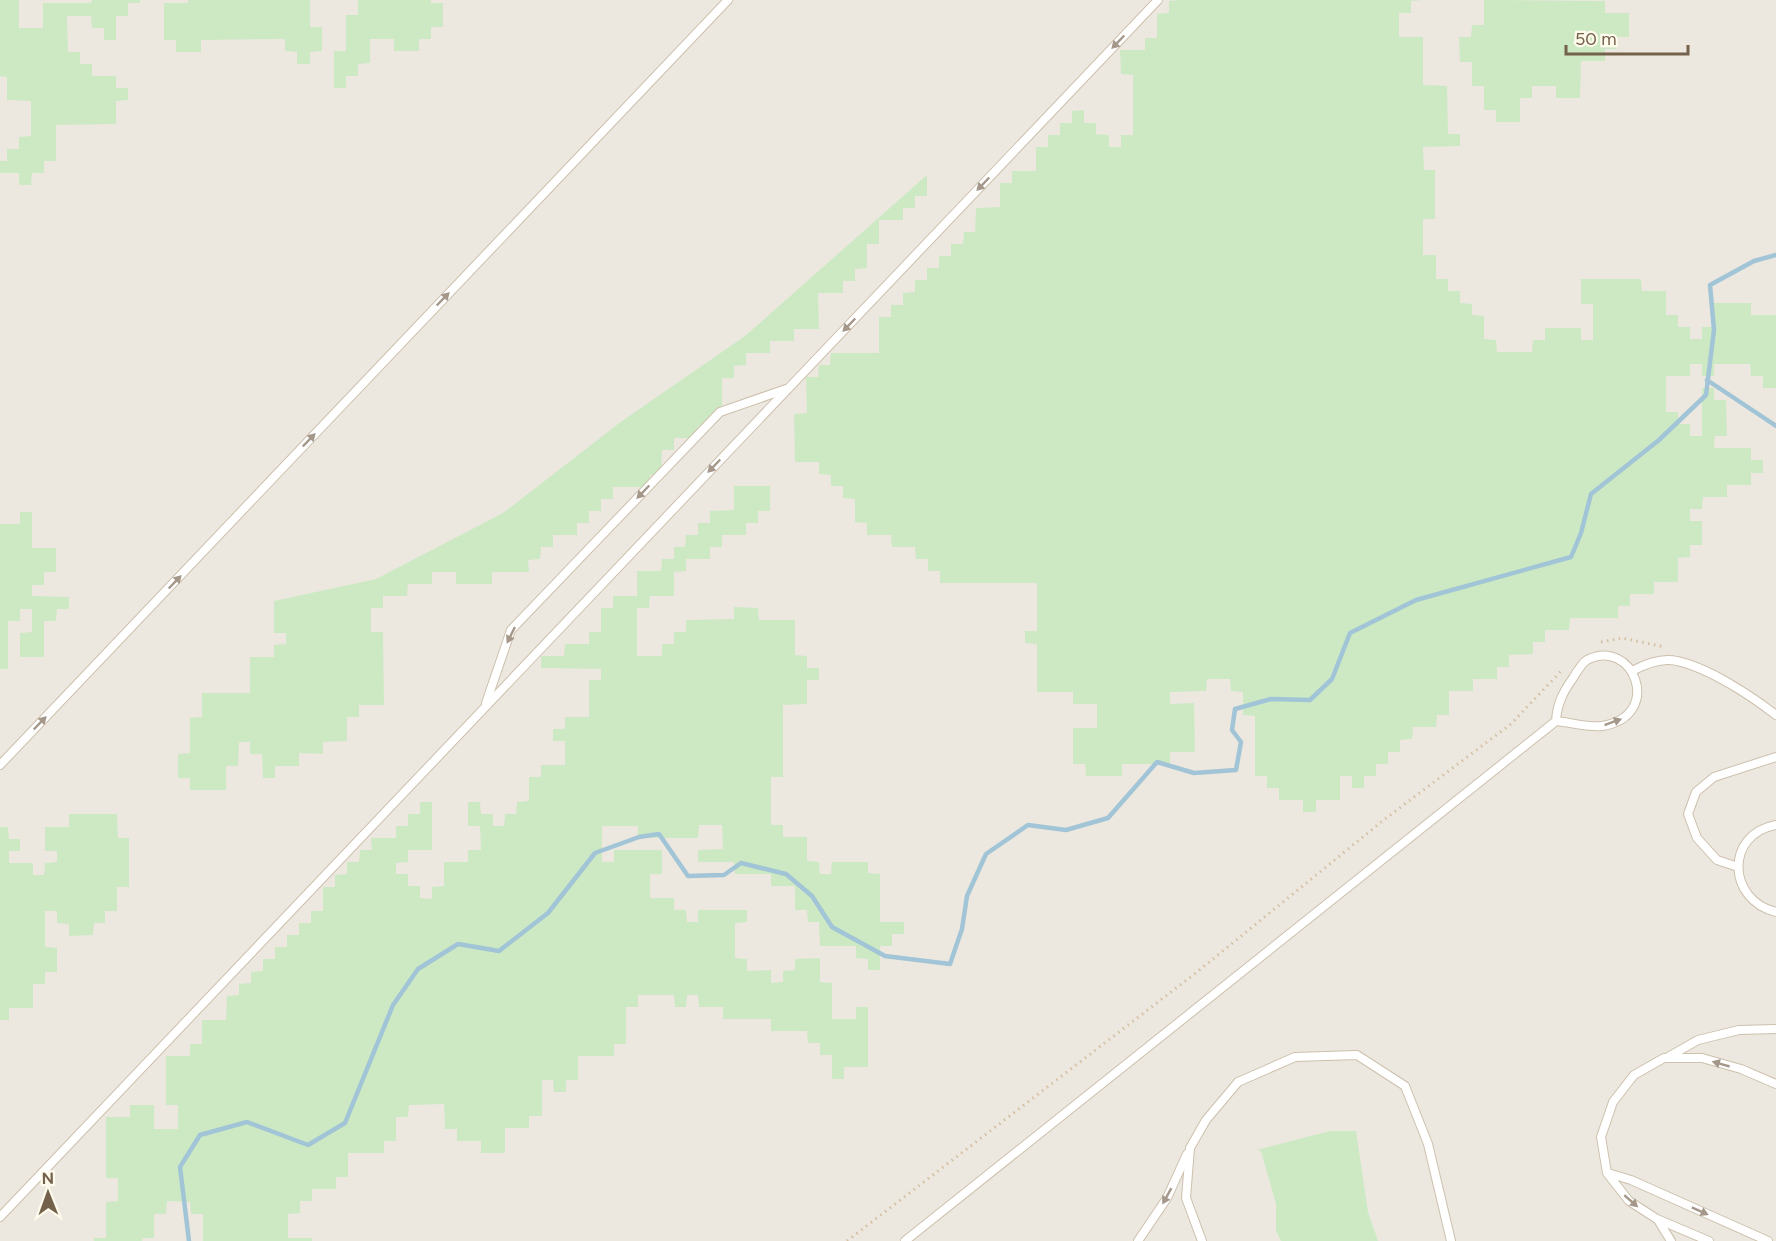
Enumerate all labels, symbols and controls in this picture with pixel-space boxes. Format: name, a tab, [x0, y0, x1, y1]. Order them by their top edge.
scale bar	[1566, 18, 1688, 56]
text: 50 m	[1575, 28, 1617, 50]
one-way arrow	[1111, 35, 1125, 49]
one-way arrow	[976, 176, 990, 191]
one-way arrow	[436, 292, 450, 306]
one-way arrow	[843, 317, 856, 332]
one-way arrow	[302, 433, 316, 448]
one-way arrow	[708, 459, 722, 473]
one-way arrow	[637, 485, 651, 499]
one-way arrow	[167, 575, 181, 589]
one-way arrow	[507, 626, 517, 644]
one-way arrow	[33, 716, 47, 730]
one-way arrow	[1604, 717, 1622, 727]
one-way arrow	[1712, 1058, 1730, 1068]
north arrow	[18, 1163, 78, 1223]
text: N	[41, 1169, 54, 1188]
one-way arrow	[1162, 1188, 1172, 1205]
one-way arrow	[1623, 1194, 1639, 1207]
one-way arrow	[1692, 1206, 1709, 1215]

